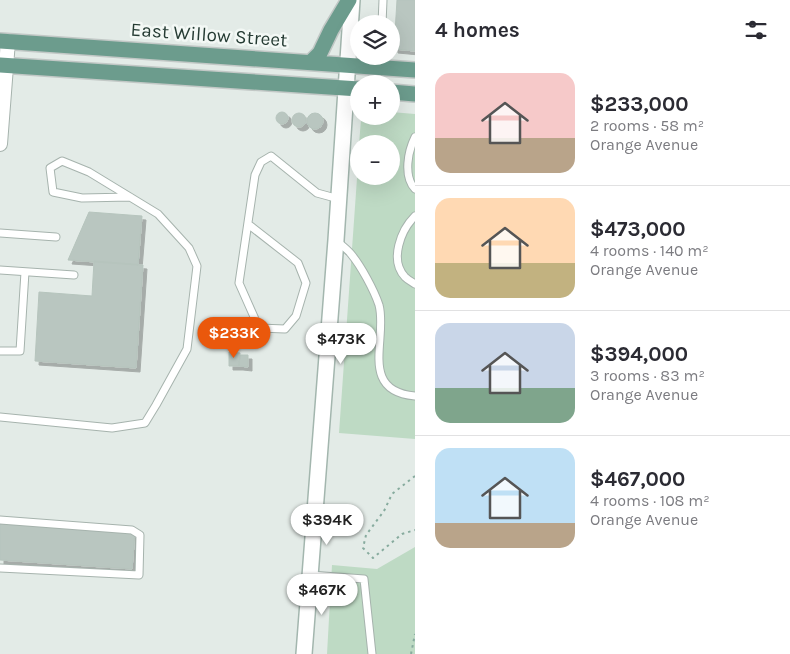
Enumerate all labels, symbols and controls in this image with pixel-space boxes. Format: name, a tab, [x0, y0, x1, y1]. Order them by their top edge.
map controls	[350, 15, 400, 185]
button: layers	[350, 15, 400, 65]
icon: filters	[742, 16, 770, 44]
text: 4 homes	[435, 18, 520, 42]
street label: East Willow Street	[130, 19, 288, 51]
button: +	[350, 75, 400, 125]
text: $233,000	[590, 92, 688, 116]
icon: home	[475, 93, 535, 153]
text: 2 rooms · 58 m²	[590, 116, 704, 135]
button: −	[350, 135, 400, 185]
text: Orange Avenue	[590, 135, 698, 154]
text: $473,000	[590, 217, 686, 241]
icon: home	[475, 218, 535, 278]
text: 4 rooms · 140 m²	[590, 241, 709, 260]
text: Orange Avenue	[590, 260, 698, 279]
pin: $233K	[199, 316, 269, 359]
pin: $473K	[306, 322, 376, 365]
text: $233K	[208, 323, 260, 342]
text: $473K	[317, 329, 365, 348]
text: $394,000	[590, 342, 688, 366]
icon: home	[475, 343, 535, 403]
text: 3 rooms · 83 m²	[590, 366, 705, 385]
text: Orange Avenue	[590, 385, 698, 404]
text: $467,000	[590, 467, 685, 491]
icon: home	[475, 468, 535, 528]
text: 4 rooms · 108 m²	[590, 491, 710, 510]
pin: $394K	[292, 504, 362, 546]
text: $394K	[302, 510, 352, 529]
text: Orange Avenue	[590, 510, 698, 529]
pin: $467K	[287, 574, 357, 616]
text: $467K	[298, 580, 346, 599]

